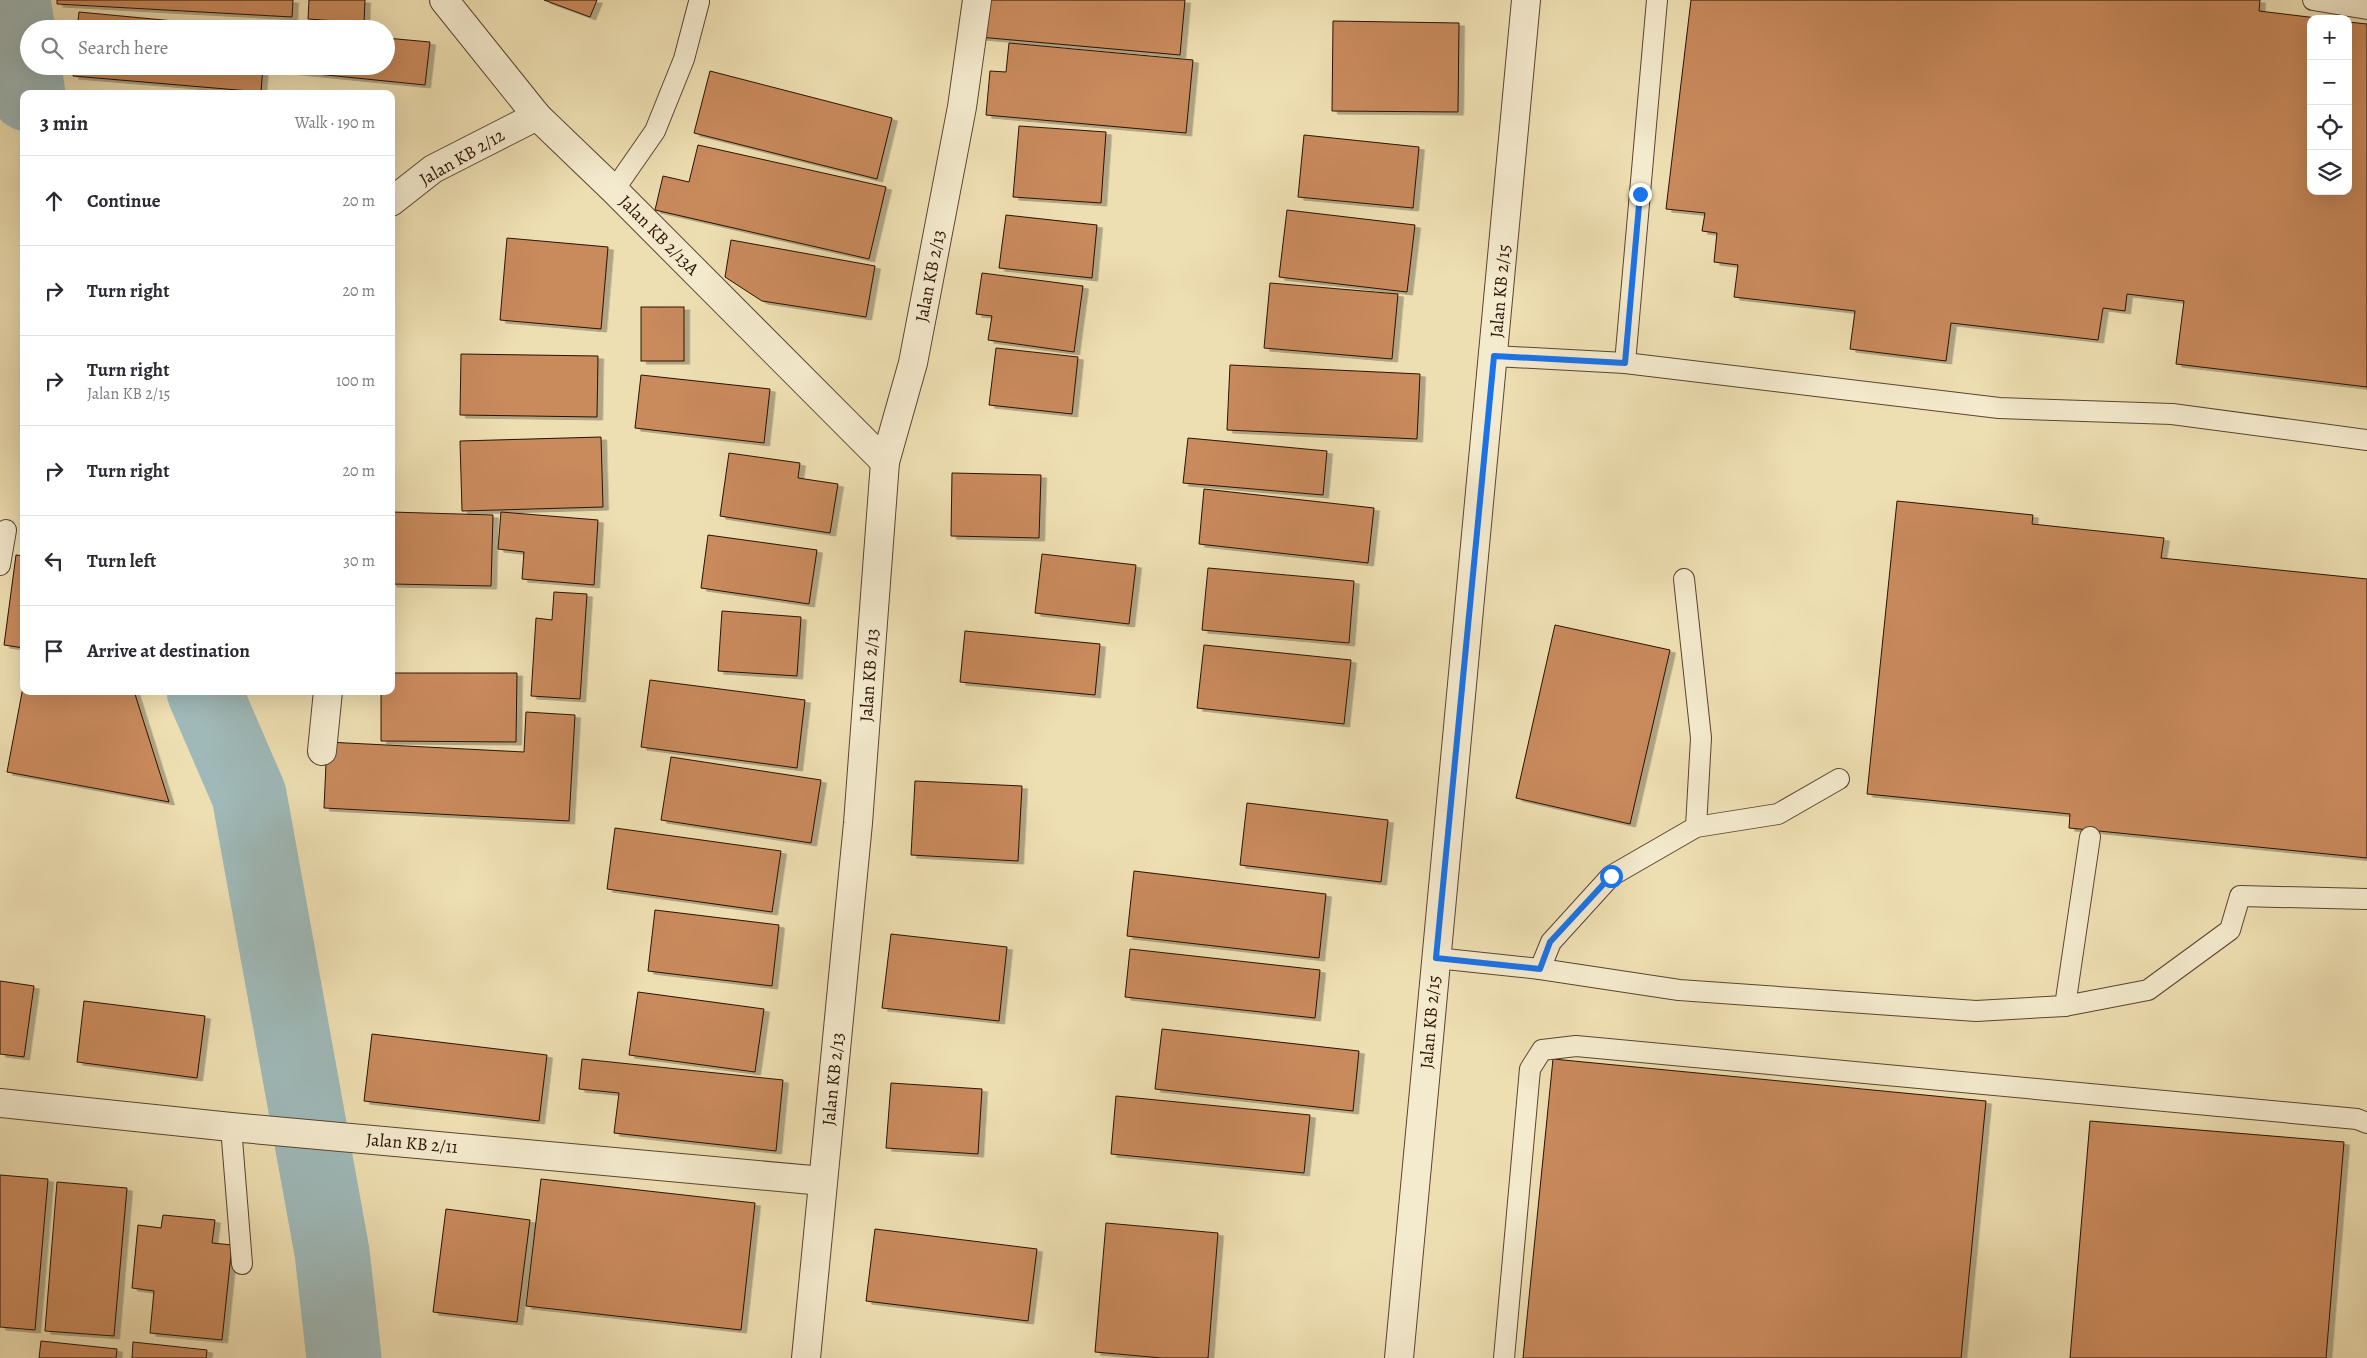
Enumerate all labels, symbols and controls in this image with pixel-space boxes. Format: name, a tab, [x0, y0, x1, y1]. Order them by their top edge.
map controls	[2307, 15, 2352, 195]
button: +	[2307, 15, 2352, 60]
search box	[20, 20, 395, 75]
icon: search	[38, 34, 66, 62]
text: Search here	[78, 35, 168, 61]
button: −	[2307, 60, 2352, 105]
button: locate	[2307, 105, 2352, 150]
text: 3 min	[40, 109, 88, 137]
text: Walk · 190 m	[295, 112, 375, 134]
street label: Jalan KB 2/12	[415, 123, 509, 191]
button: layers	[2307, 150, 2352, 195]
route end	[1629, 183, 1652, 206]
icon: ahead	[40, 187, 68, 215]
text: Continue	[87, 188, 161, 214]
text: 20 m	[342, 190, 375, 212]
street label: Jalan KB 2/13A	[614, 190, 705, 281]
street label: Jalan KB 2/13	[909, 228, 951, 324]
street label: Jalan KB 2/15	[1484, 243, 1516, 339]
icon: right	[40, 277, 68, 305]
text: Turn right	[87, 278, 169, 304]
text: 20 m	[342, 280, 375, 302]
text: Turn right	[87, 357, 169, 383]
icon: right	[40, 367, 68, 395]
text: 100 m	[336, 370, 375, 392]
text: Jalan KB 2/15	[87, 383, 171, 405]
icon: right	[40, 457, 68, 485]
text: Turn right	[87, 458, 169, 484]
text: 20 m	[342, 460, 375, 482]
icon: left	[40, 547, 68, 575]
text: Turn left	[87, 548, 156, 574]
text: 30 m	[343, 550, 375, 572]
street label: Jalan KB 2/13	[854, 627, 884, 723]
icon: arrive	[40, 637, 68, 665]
text: Arrive at destination	[87, 638, 250, 664]
route start	[1600, 865, 1623, 888]
street label: Jalan KB 2/15	[1414, 974, 1446, 1070]
street label: Jalan KB 2/13	[816, 1031, 850, 1127]
street label: Jalan KB 2/11	[365, 1127, 459, 1159]

